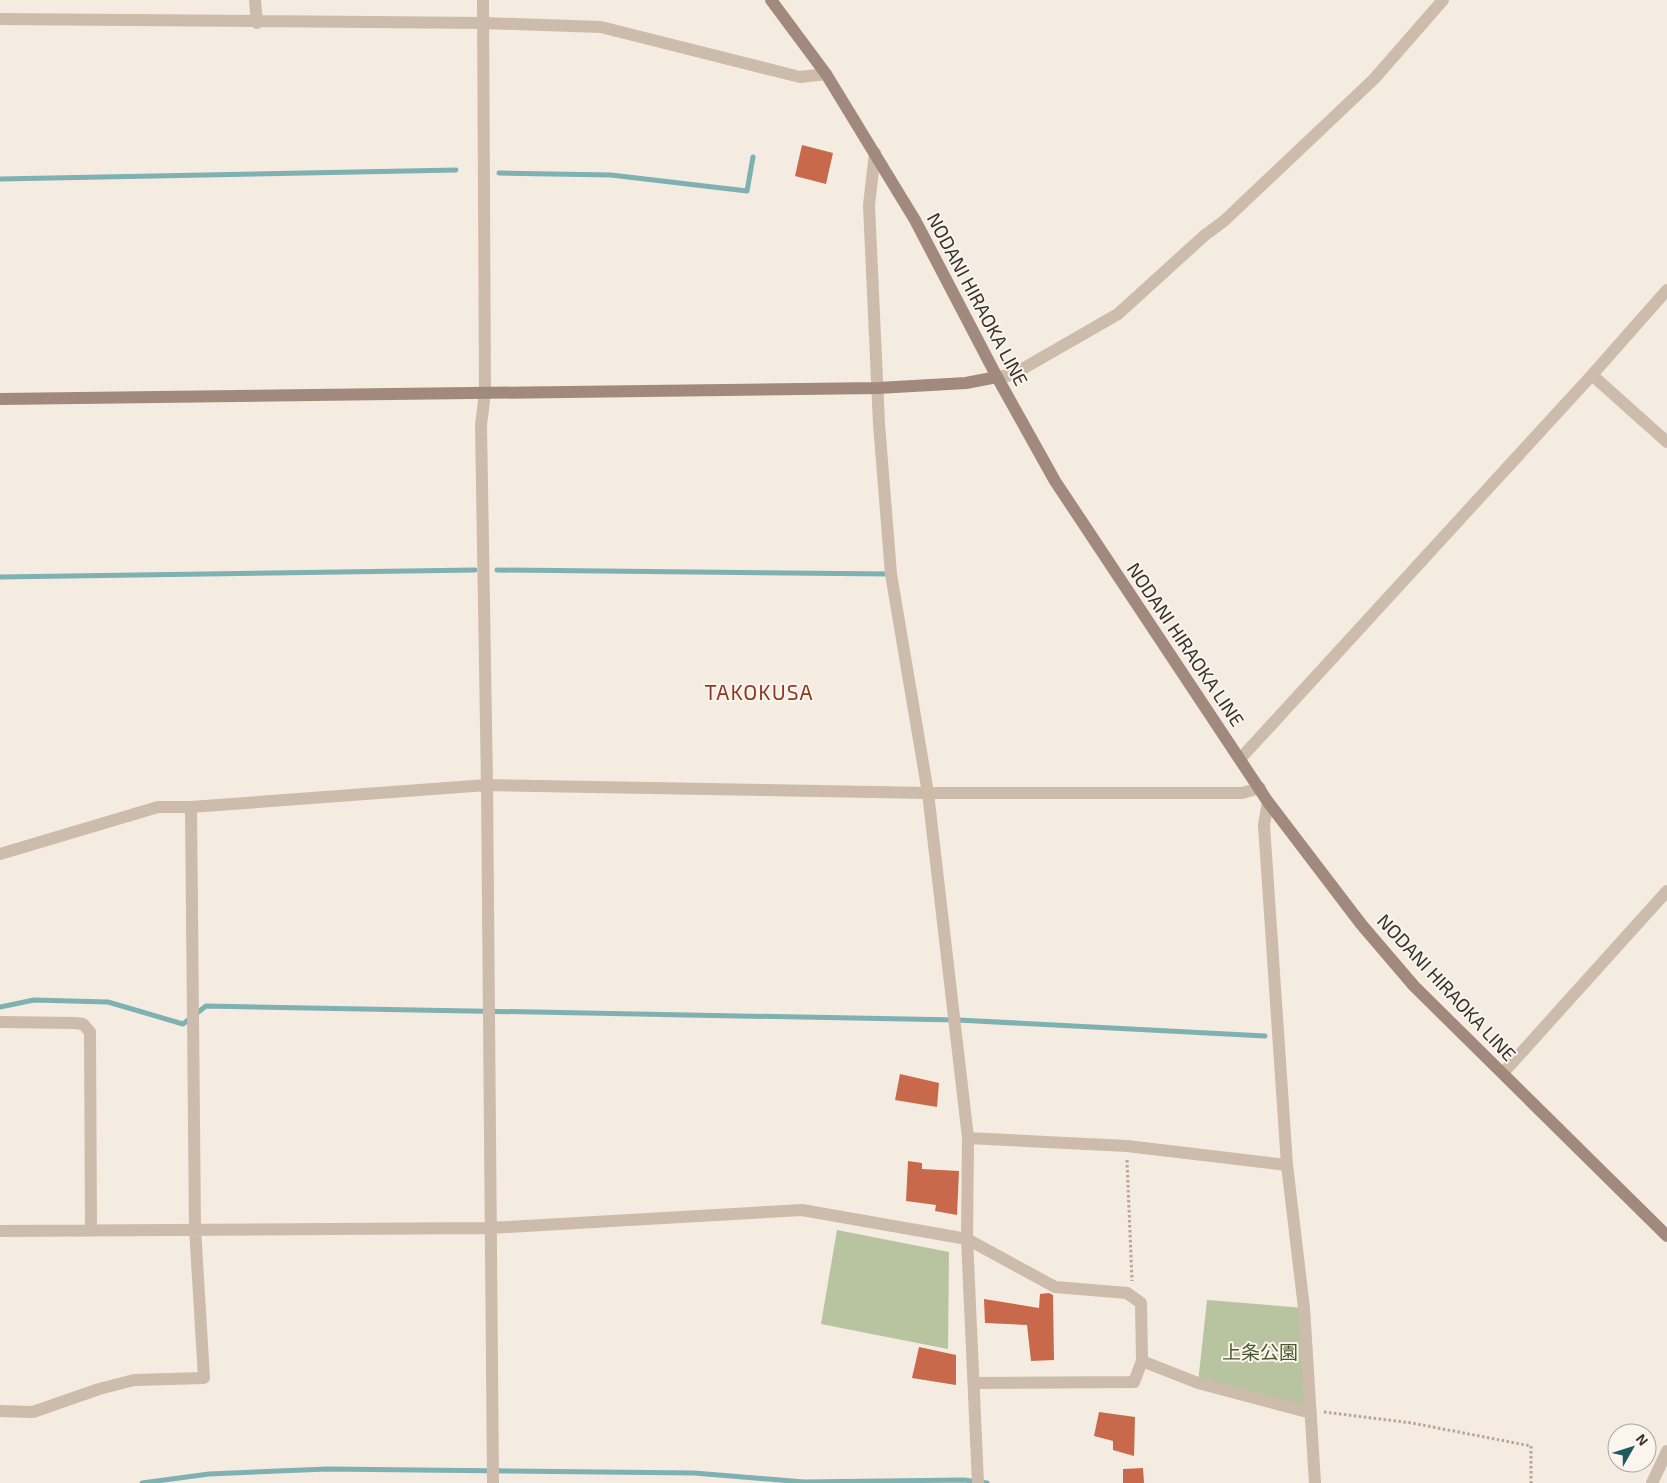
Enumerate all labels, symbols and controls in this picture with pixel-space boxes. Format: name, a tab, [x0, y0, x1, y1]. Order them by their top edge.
street label: NODANI HIRAOKA LINE	[923, 209, 1033, 389]
street label: NODANI HIRAOKA LINE	[1123, 558, 1249, 730]
district label: TAKOKUSA	[704, 679, 814, 704]
street label: NODANI HIRAOKA LINE	[1373, 909, 1521, 1065]
park label: 上条公園	[1222, 1340, 1298, 1363]
north arrow	[1607, 1423, 1657, 1473]
text: N	[1633, 1430, 1652, 1449]

